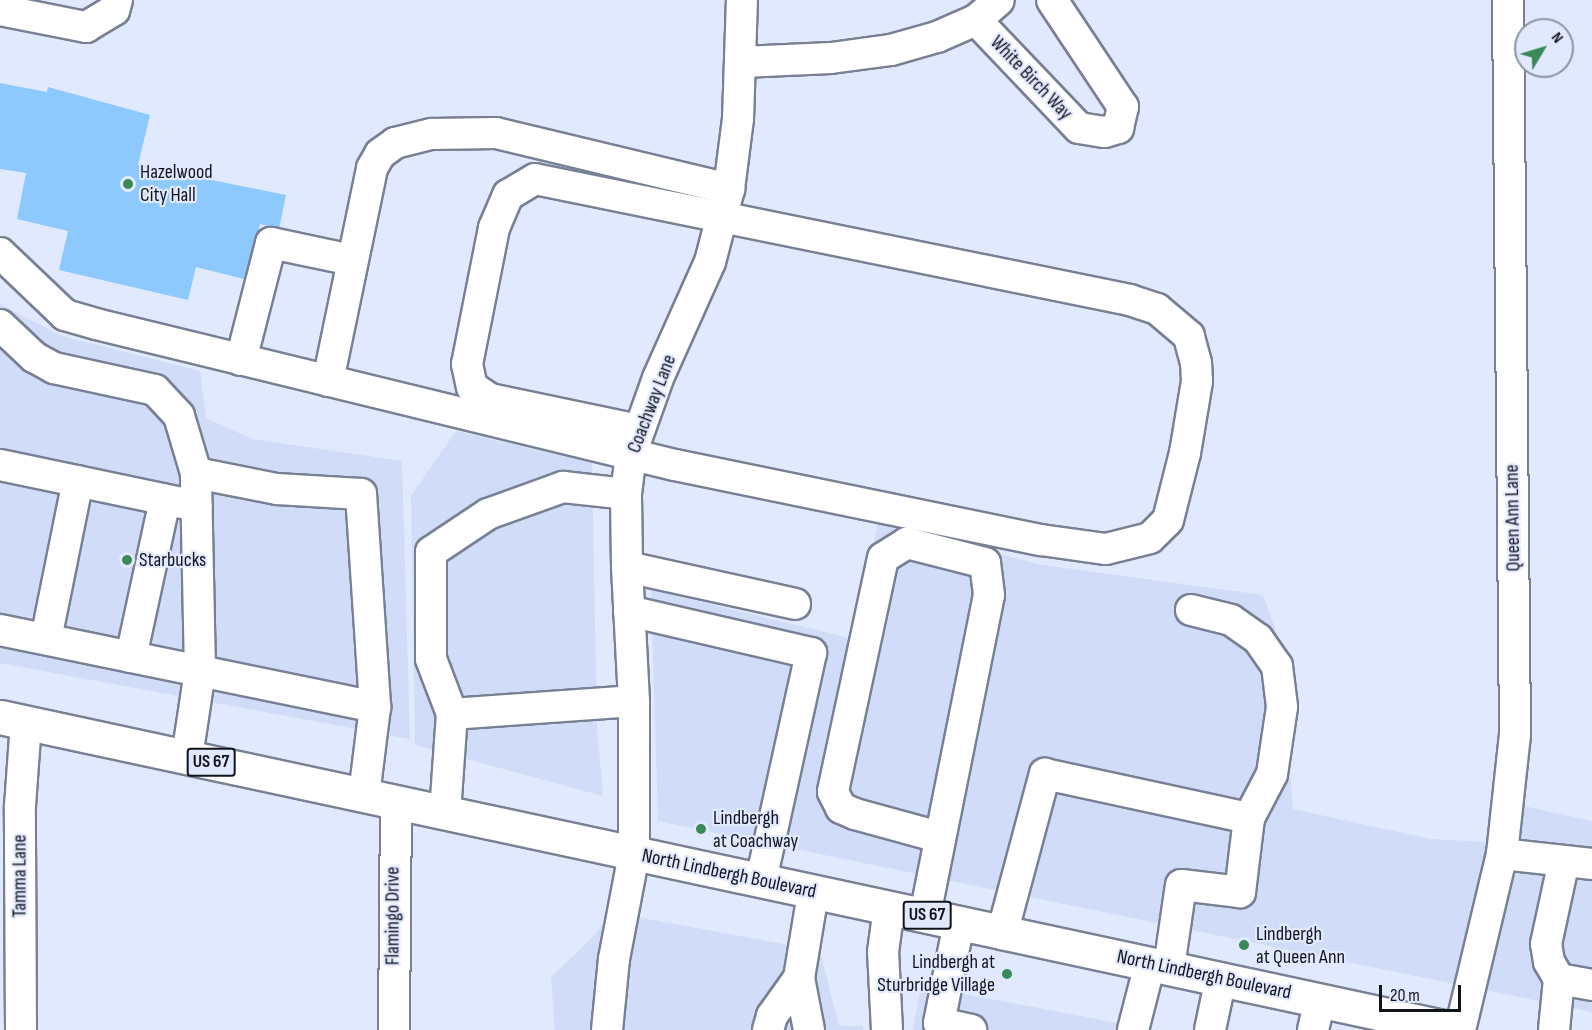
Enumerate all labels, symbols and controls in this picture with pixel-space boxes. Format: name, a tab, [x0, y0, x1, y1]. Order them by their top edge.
north arrow	[1514, 18, 1574, 78]
text: N	[1547, 29, 1567, 47]
street label: White Birch Way	[985, 31, 1077, 125]
place label: Hazelwood City Hall	[140, 160, 213, 207]
marker: Hazelwood City Hall	[121, 177, 135, 191]
street label: Coachway Lane	[622, 352, 682, 456]
street label: Queen Ann Lane	[1500, 464, 1526, 572]
place label: Starbucks	[139, 548, 206, 572]
marker: Starbucks	[120, 553, 134, 567]
road number: US 67	[186, 747, 236, 777]
place label: Lindbergh at Coachway	[713, 806, 798, 853]
marker: Lindbergh at Coachway	[694, 822, 708, 836]
street label: Tamma Lane	[8, 835, 32, 917]
street label: North Lindbergh Boulevard	[640, 844, 818, 904]
street label: Flamingo Drive	[381, 867, 405, 965]
road number: US 67	[902, 900, 952, 930]
place label: Lindbergh at Queen Ann	[1256, 922, 1345, 969]
marker: Lindbergh at Queen Ann	[1237, 938, 1251, 952]
street label: North Lindbergh Boulevard	[1115, 945, 1293, 1005]
place label: Lindbergh at Sturbridge Village	[877, 951, 995, 998]
marker: Lindbergh at Sturbridge Village	[1000, 967, 1014, 981]
scale bar	[1382, 973, 1464, 1011]
text: 20 m	[1390, 985, 1420, 1006]

